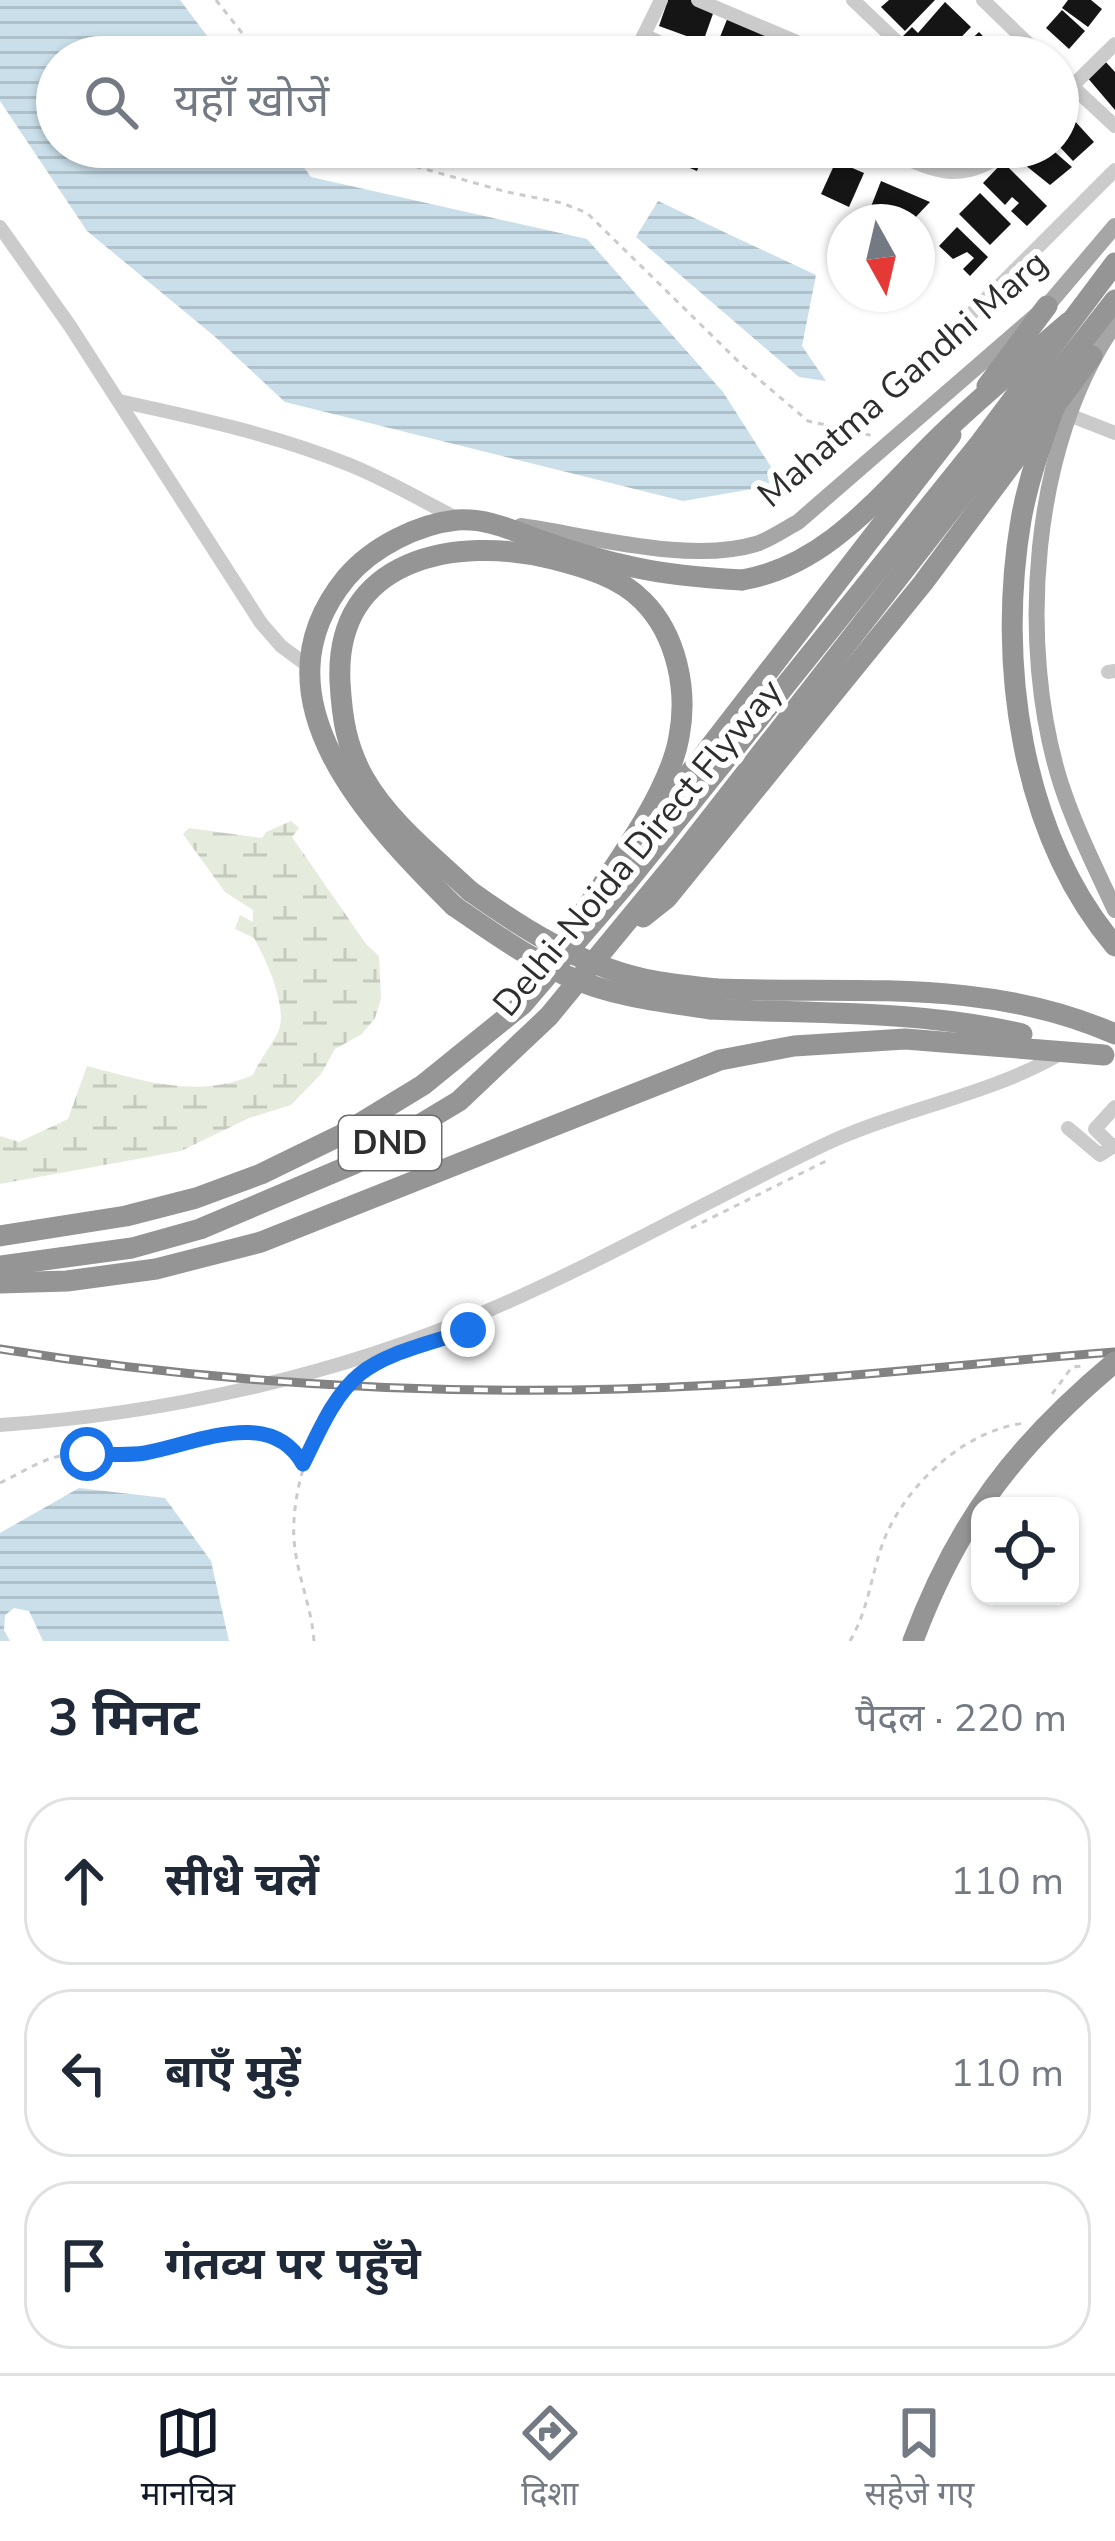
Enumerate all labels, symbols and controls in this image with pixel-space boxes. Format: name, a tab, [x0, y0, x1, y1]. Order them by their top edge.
search box	[36, 36, 1079, 168]
icon: search	[78, 69, 144, 135]
text: यहाँ खोजें	[174, 71, 329, 132]
north arrow	[827, 204, 935, 312]
street label: Mahatma Gandhi Marg	[748, 239, 1058, 519]
street label: Delhi-Noida Direct Flyway	[482, 668, 794, 1027]
road number: DND	[339, 1116, 441, 1170]
route end	[441, 1303, 495, 1357]
route start	[60, 1427, 114, 1481]
map controls	[971, 1497, 1079, 1605]
button: locate	[971, 1497, 1079, 1605]
text: 3 मिनट	[48, 1683, 199, 1753]
text: पैदल · 220 m	[855, 1692, 1067, 1745]
icon: ahead	[51, 1848, 117, 1914]
text: सीधे चलें	[165, 1850, 319, 1911]
text: 110 m	[950, 1855, 1064, 1908]
icon: left	[51, 2040, 117, 2106]
text: बाएँ मुड़ें	[165, 2042, 301, 2103]
text: 110 m	[950, 2047, 1064, 2100]
icon: arrive	[51, 2232, 117, 2298]
text: गंतव्य पर पहुँचे	[165, 2234, 421, 2295]
tab: मानचित्र	[141, 2400, 235, 2518]
tab: दिशा	[517, 2400, 583, 2518]
tab: सहेजे गए	[865, 2400, 974, 2518]

